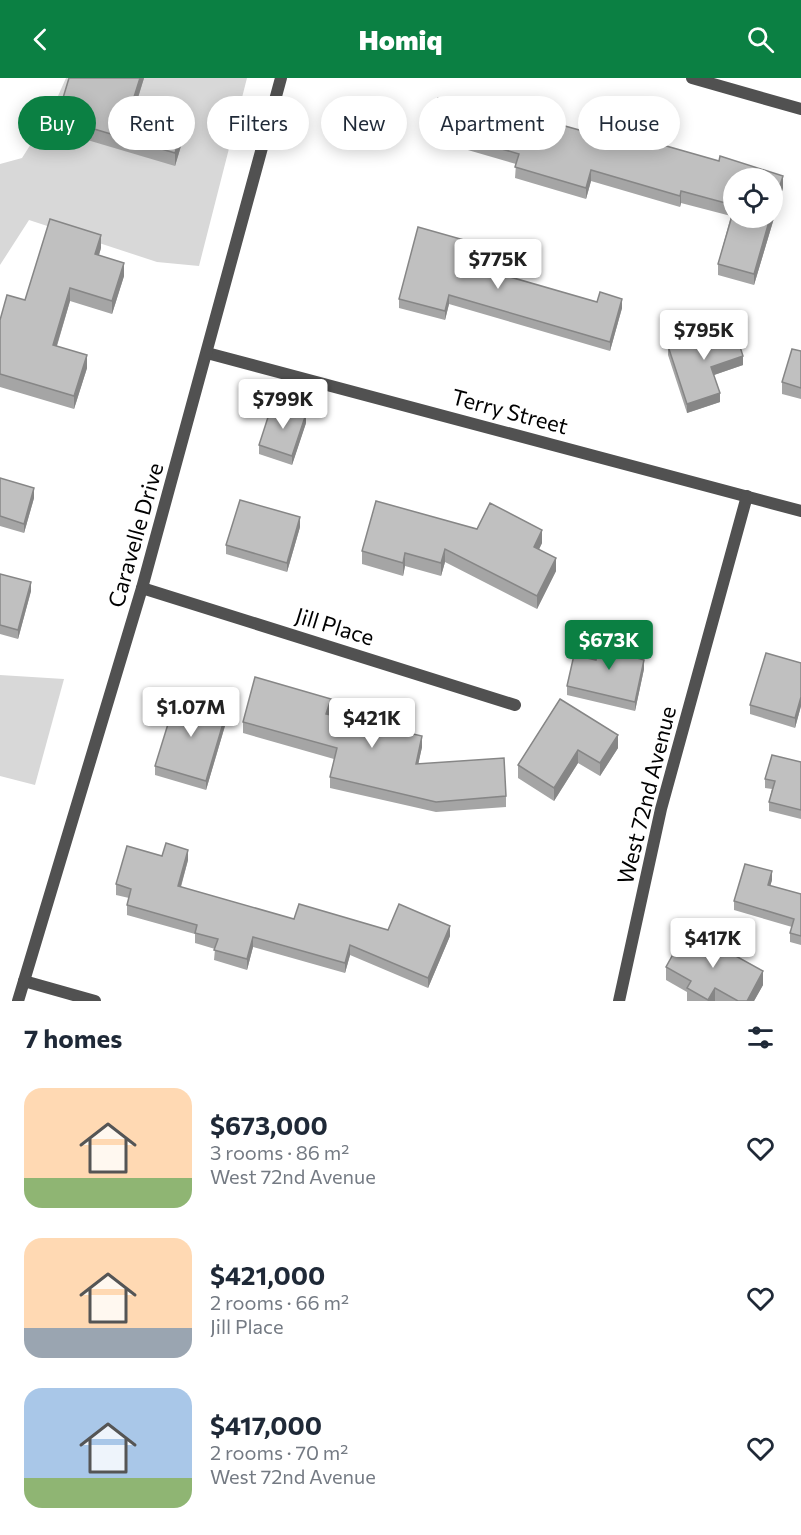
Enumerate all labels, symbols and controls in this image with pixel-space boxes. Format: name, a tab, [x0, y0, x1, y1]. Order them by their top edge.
icon: back	[24, 23, 57, 56]
text: Homiq	[359, 23, 442, 56]
icon: search	[744, 23, 777, 56]
chip: Buy	[18, 96, 96, 150]
chip: Rent	[108, 96, 195, 150]
chip: Filters	[207, 96, 309, 150]
chip: New	[321, 96, 407, 150]
chip: Apartment	[419, 96, 566, 150]
chip: House	[578, 96, 680, 150]
map controls	[723, 168, 783, 228]
button: locate	[723, 168, 783, 228]
pin: $775K	[456, 239, 540, 290]
text: $775K	[469, 246, 527, 270]
pin: $795K	[662, 310, 746, 361]
text: $795K	[674, 317, 734, 341]
pin: $799K	[241, 379, 325, 430]
street label: Terry Street	[449, 383, 571, 439]
text: $799K	[252, 386, 314, 410]
street label: Caravelle Drive	[101, 460, 169, 610]
street label: Jill Place	[292, 601, 378, 651]
pin: $673K	[567, 620, 651, 671]
text: $673K	[579, 627, 639, 651]
pin: $1.07M	[142, 687, 240, 738]
text: $1.07M	[157, 694, 225, 718]
pin: $421K	[330, 698, 414, 749]
street label: West 72nd Avenue	[611, 703, 681, 887]
text: $421K	[343, 705, 401, 729]
pin: $417K	[671, 918, 755, 969]
text: $417K	[684, 925, 742, 949]
icon: filters	[744, 1021, 777, 1054]
text: 7 homes	[24, 1022, 122, 1053]
text: $673,000	[210, 1109, 328, 1140]
icon: home	[72, 1112, 144, 1184]
icon: heart	[744, 1132, 777, 1165]
text: 3 rooms · 86 m²	[210, 1140, 349, 1164]
text: West 72nd Avenue	[210, 1164, 376, 1188]
text: $421,000	[210, 1259, 325, 1290]
icon: home	[72, 1262, 144, 1334]
icon: heart	[744, 1282, 777, 1315]
text: 2 rooms · 66 m²	[210, 1290, 349, 1314]
text: Jill Place	[210, 1314, 283, 1338]
text: $417,000	[210, 1409, 322, 1440]
icon: home	[72, 1412, 144, 1484]
icon: heart	[744, 1432, 777, 1465]
text: 2 rooms · 70 m²	[210, 1440, 348, 1464]
text: West 72nd Avenue	[210, 1464, 376, 1488]

